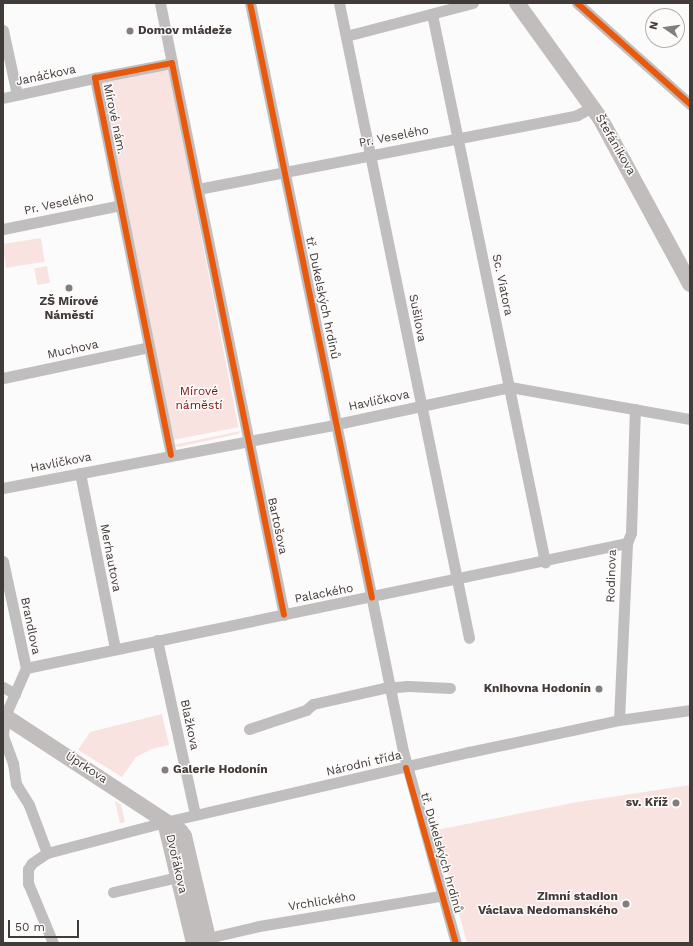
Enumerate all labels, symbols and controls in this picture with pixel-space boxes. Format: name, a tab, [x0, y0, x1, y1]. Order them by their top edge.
north arrow	[645, 8, 685, 48]
text: N	[647, 20, 661, 31]
place label: Domov mládeže	[138, 24, 232, 38]
marker: Domov mládeže	[125, 26, 135, 36]
street label: Janáčkova	[15, 63, 77, 89]
street label: Mírové nám.	[100, 83, 128, 155]
street label: Štefánikova	[592, 112, 638, 178]
street label: Pr. Veselého	[358, 123, 430, 151]
street label: Pr. Veselého	[23, 190, 95, 218]
street label: tř. Dukelských hrdinů	[302, 236, 342, 360]
street label: Sc. Viatora	[488, 253, 516, 317]
marker: ZŠ Mírové Náměstí	[64, 283, 74, 293]
street label: Sušilova	[405, 293, 429, 343]
place label: ZŠ Mírové Náměstí	[40, 295, 98, 323]
street label: Muchova	[46, 338, 100, 362]
park label: Mírové náměstí	[175, 385, 223, 413]
street label: Havlíčkova	[347, 388, 411, 414]
street label: Havlíčkova	[29, 450, 93, 476]
street label: Bartošova	[264, 496, 290, 556]
street label: Merhautova	[96, 523, 124, 593]
street label: Rodinova	[604, 549, 620, 603]
street label: Palackého	[293, 581, 355, 607]
street label: Brandlova	[17, 596, 43, 656]
place label: Knihovna Hodonín	[484, 682, 591, 696]
marker: Knihovna Hodonín	[594, 684, 604, 694]
street label: Blažkova	[177, 698, 201, 752]
street label: Národní třída	[325, 748, 403, 780]
street label: Úprkova	[62, 749, 110, 787]
place label: Galerie Hodonín	[173, 763, 268, 777]
marker: Galerie Hodonín	[160, 765, 170, 775]
street label: tř. Dukelských hrdinů	[417, 791, 465, 915]
place label: sv. Kříž	[626, 796, 668, 810]
marker: sv. Kříž	[671, 798, 681, 808]
street label: Dvořákova	[162, 833, 190, 895]
street label: Vrchlického	[287, 890, 357, 914]
place label: Zimní stadion Václava Nedomanského	[478, 890, 618, 918]
marker: Zimní stadion Václava Nedomanského	[621, 899, 631, 909]
scale bar	[10, 912, 81, 938]
text: 50 m	[15, 920, 45, 934]

